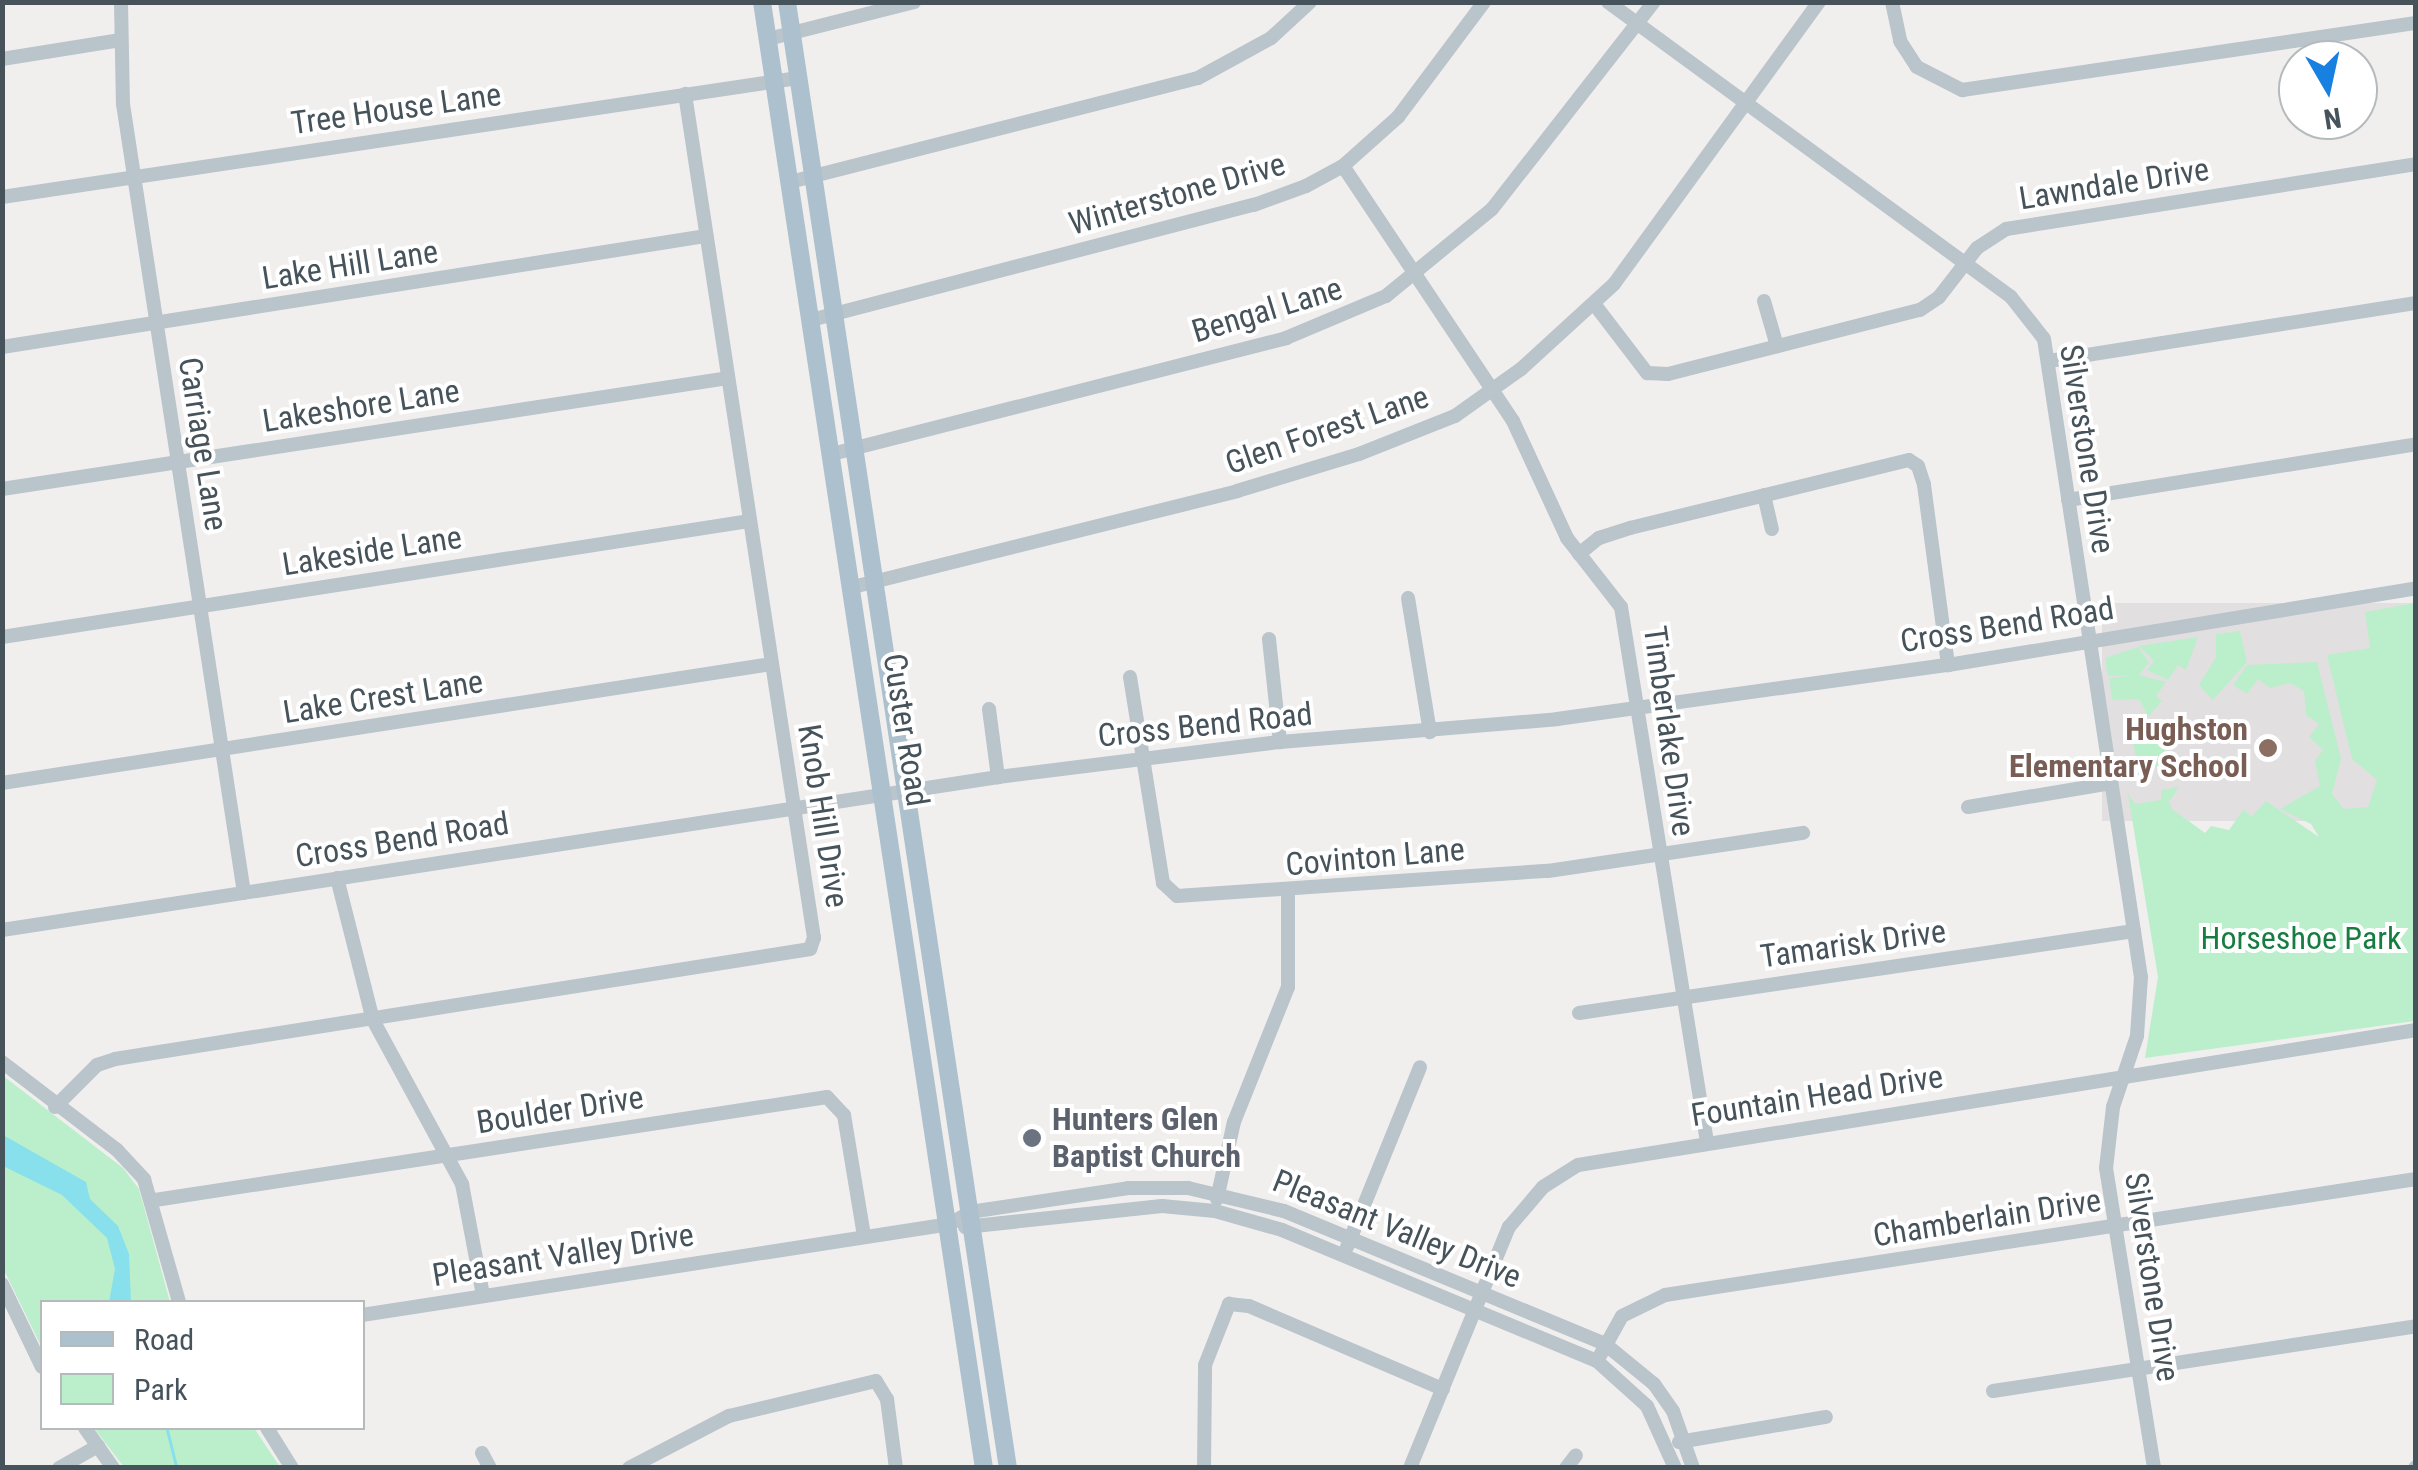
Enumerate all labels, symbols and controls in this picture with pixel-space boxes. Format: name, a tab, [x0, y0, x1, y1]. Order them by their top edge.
north arrow	[2278, 40, 2378, 140]
street label: Tree House Lane	[289, 75, 503, 143]
text: N	[2321, 101, 2344, 136]
street label: Winterstone Drive	[1065, 145, 1289, 243]
street label: Lawndale Drive	[2016, 150, 2212, 218]
street label: Lake Hill Lane	[259, 232, 441, 298]
street label: Bengal Lane	[1187, 269, 1347, 351]
street label: Silverstone Drive	[2052, 342, 2122, 556]
street label: Carriage Lane	[170, 355, 236, 533]
street label: Lakeshore Lane	[260, 372, 462, 440]
street label: Glen Forest Lane	[1220, 377, 1434, 483]
street label: Lakeside Lane	[280, 518, 464, 584]
street label: Cross Bend Road	[1898, 589, 2116, 661]
street label: Timberlake Drive	[1635, 624, 1703, 838]
street label: Custer Road	[875, 651, 937, 809]
street label: Lake Crest Lane	[280, 662, 486, 732]
street label: Cross Bend Road	[1096, 695, 1314, 755]
place label: Hughston Elementary School	[2009, 711, 2248, 786]
street label: Knob Hill Drive	[790, 722, 856, 910]
marker: Hughston Elementary School	[2257, 737, 2279, 759]
street label: Cross Bend Road	[293, 804, 511, 876]
street label: Covinton Lane	[1284, 830, 1466, 884]
street label: Tamarisk Drive	[1758, 912, 1948, 976]
park label: Horseshoe Park	[2201, 919, 2401, 957]
street label: Fountain Head Drive	[1688, 1057, 1946, 1135]
street label: Boulder Drive	[474, 1078, 646, 1142]
place label: Hunters Glen Baptist Church	[1052, 1101, 1241, 1176]
marker: Hunters Glen Baptist Church	[1021, 1127, 1043, 1149]
street label: Pleasant Valley Drive	[1267, 1162, 1527, 1296]
street label: Silverstone Drive	[2117, 1170, 2187, 1384]
street label: Chamberlain Drive	[1870, 1181, 2104, 1255]
street label: Pleasant Valley Drive	[430, 1215, 696, 1295]
legend	[40, 1300, 365, 1430]
text: Road	[134, 1322, 194, 1357]
text: Park	[134, 1372, 188, 1407]

